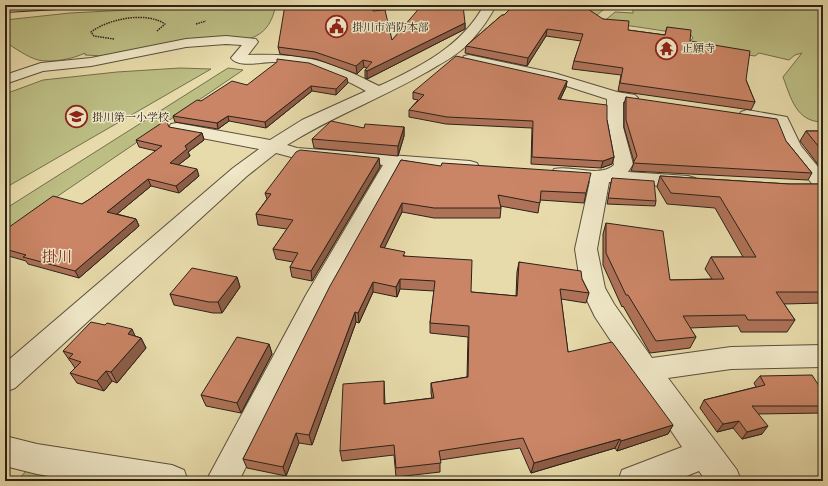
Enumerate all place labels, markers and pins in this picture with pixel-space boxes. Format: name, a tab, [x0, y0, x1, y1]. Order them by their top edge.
public building icon: 掛川市消防本部	[323, 14, 349, 40]
place label: 掛川市消防本部	[352, 19, 429, 35]
temple icon: 正願寺	[654, 35, 680, 61]
place label: 正願寺	[682, 40, 715, 56]
school or university icon: 掛川第一小学校	[63, 104, 89, 130]
place label: 掛川第一小学校	[92, 109, 169, 125]

